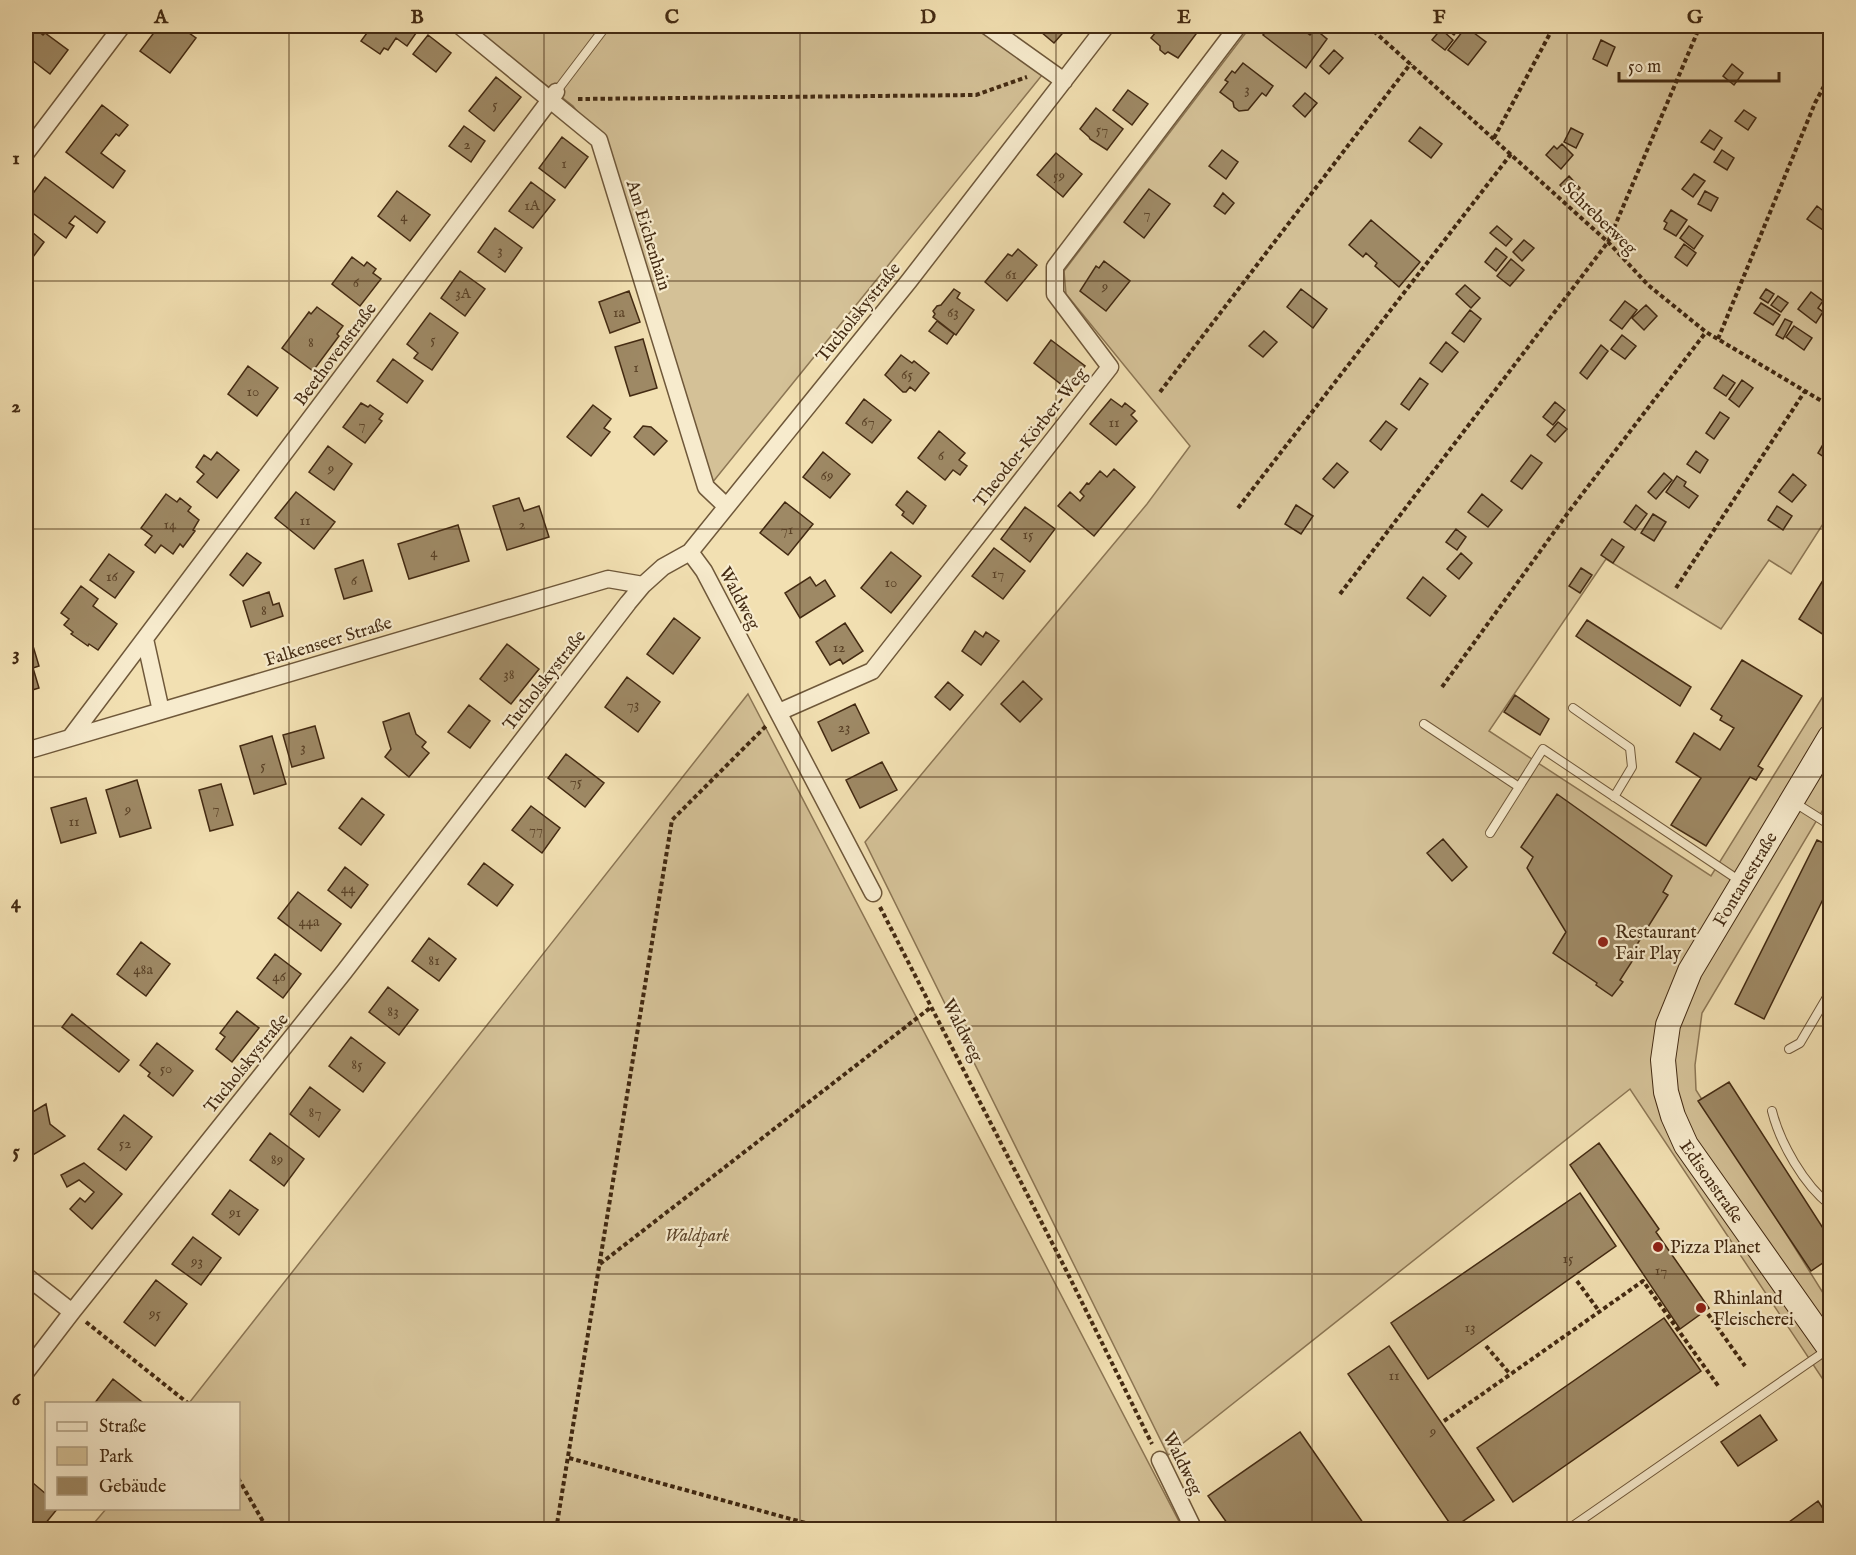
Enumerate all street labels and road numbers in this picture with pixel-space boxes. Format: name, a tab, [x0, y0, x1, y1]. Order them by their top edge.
street label: Am Eichenhain	[620, 177, 675, 294]
street label: Schreberweg	[1557, 178, 1642, 261]
street label: Tucholskystraße	[812, 258, 906, 368]
street label: Beethovenstraße	[290, 299, 383, 411]
street label: Theodor-Körber-Weg	[969, 363, 1093, 512]
street label: Waldweg	[713, 563, 765, 634]
street label: Falkenseer Straße	[262, 612, 395, 673]
street label: Tucholskystraße	[499, 626, 592, 736]
street label: Fontanestraße	[1709, 828, 1784, 931]
street label: Waldweg	[936, 995, 987, 1066]
street label: Tucholskystraße	[200, 1009, 294, 1119]
street label: Edisonstraße	[1673, 1136, 1748, 1229]
street label: Waldweg	[1156, 1428, 1207, 1499]

